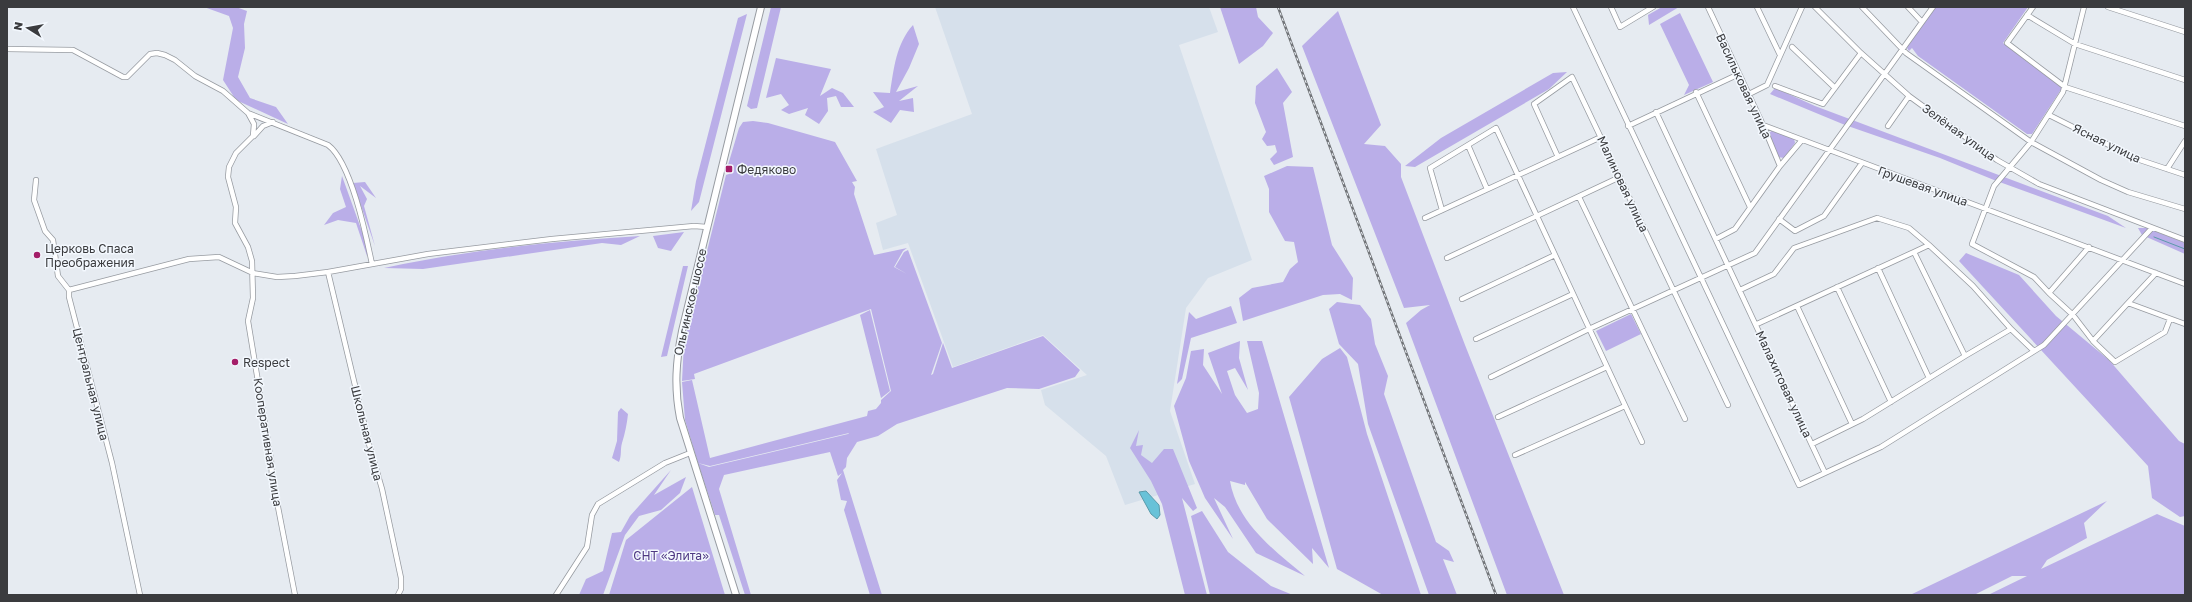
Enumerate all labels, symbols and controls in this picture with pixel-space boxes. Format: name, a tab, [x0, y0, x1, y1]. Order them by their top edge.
north arrow	[8, 8, 48, 48]
text: N	[11, 21, 25, 31]
street label: Васильковая улица	[1713, 31, 1775, 141]
street label: Зелёная улица	[1919, 100, 1999, 164]
street label: Ясная улица	[2071, 120, 2143, 166]
street label: Малиновая улица	[1594, 133, 1652, 235]
place label: Федяково	[737, 162, 796, 177]
street label: Грушевая улица	[1876, 163, 1970, 209]
marker: Федяково	[724, 164, 734, 174]
place label: Церковь Спаса Преображения	[45, 241, 135, 270]
street label: Ольгинское шоссе	[670, 247, 710, 357]
marker: Церковь Спаса Преображения	[32, 250, 42, 260]
street label: Центральная улица	[70, 326, 112, 442]
street label: Малахитовая улица	[1753, 328, 1815, 440]
place label: Respect	[243, 355, 290, 370]
marker: Respect	[230, 357, 240, 367]
street label: Кооперативная улица	[250, 377, 286, 507]
street label: Школьная улица	[348, 384, 386, 482]
park label: СНТ «Элита»	[633, 548, 709, 563]

